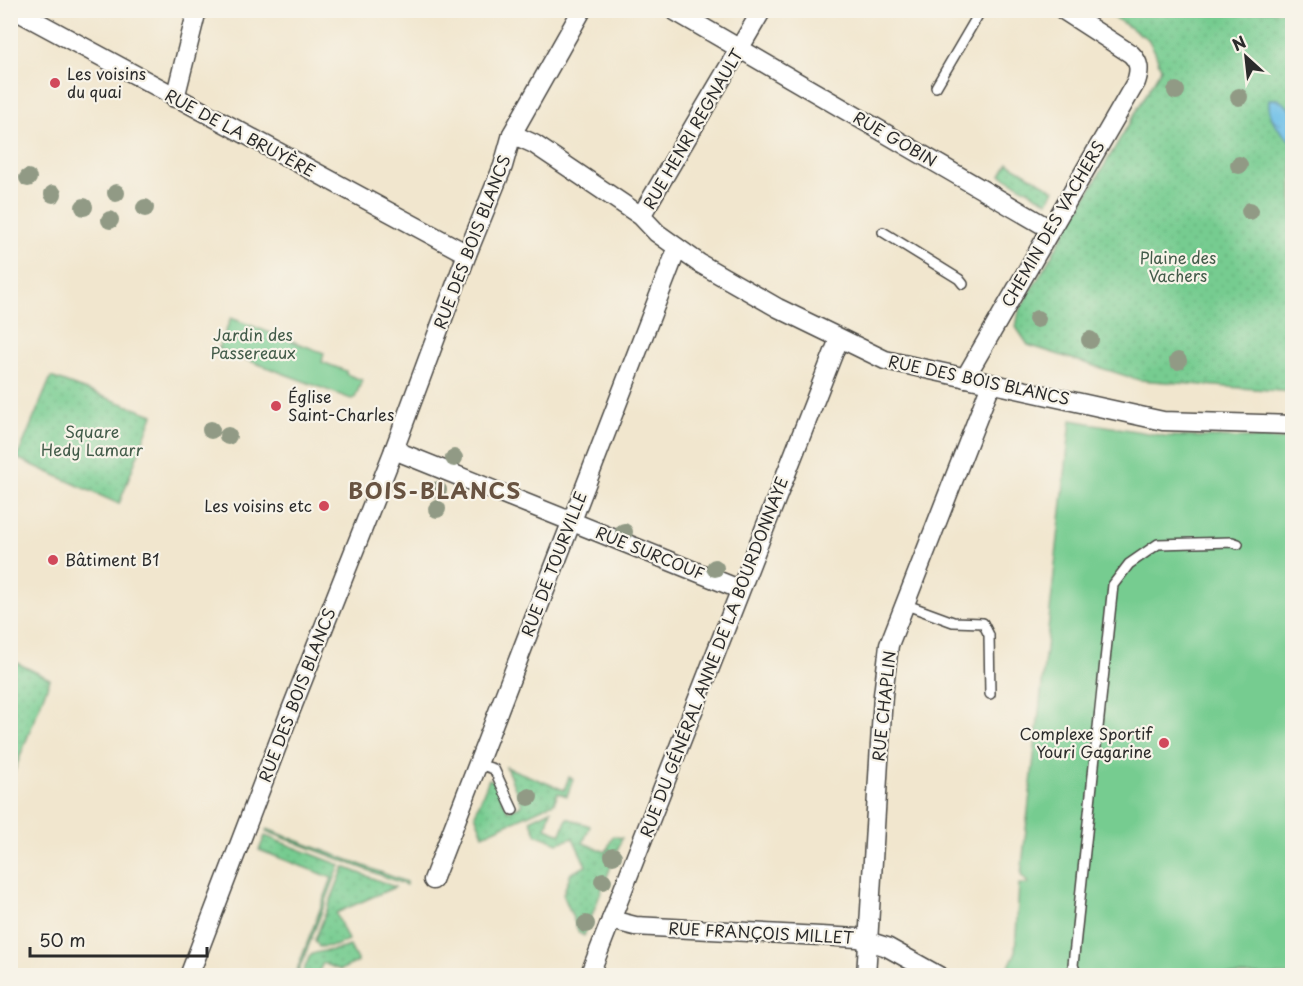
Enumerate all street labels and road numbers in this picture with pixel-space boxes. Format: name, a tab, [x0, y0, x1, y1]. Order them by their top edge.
street label: RUE HENRI REGNAULT	[636, 44, 748, 213]
street label: RUE DE LA BRUYÈRE	[161, 82, 320, 182]
street label: RUE GOBIN	[849, 104, 942, 172]
street label: CHEMIN DES VACHERS	[995, 136, 1110, 311]
street label: RUE DES BOIS BLANCS	[427, 151, 515, 332]
street label: RUE DES BOIS BLANCS	[886, 348, 1072, 410]
street label: RUE DU GÉNÉRAL ANNE DE LA BOURDONNAYE	[633, 473, 793, 841]
street label: RUE DE TOURVILLE	[514, 487, 592, 640]
street label: RUE SURCOUF	[592, 519, 708, 585]
street label: RUE DES BOIS BLANCS	[252, 604, 340, 785]
street label: RUE CHAPLIN	[865, 649, 901, 762]
street label: RUE FRANÇOIS MILLET	[668, 915, 854, 949]

